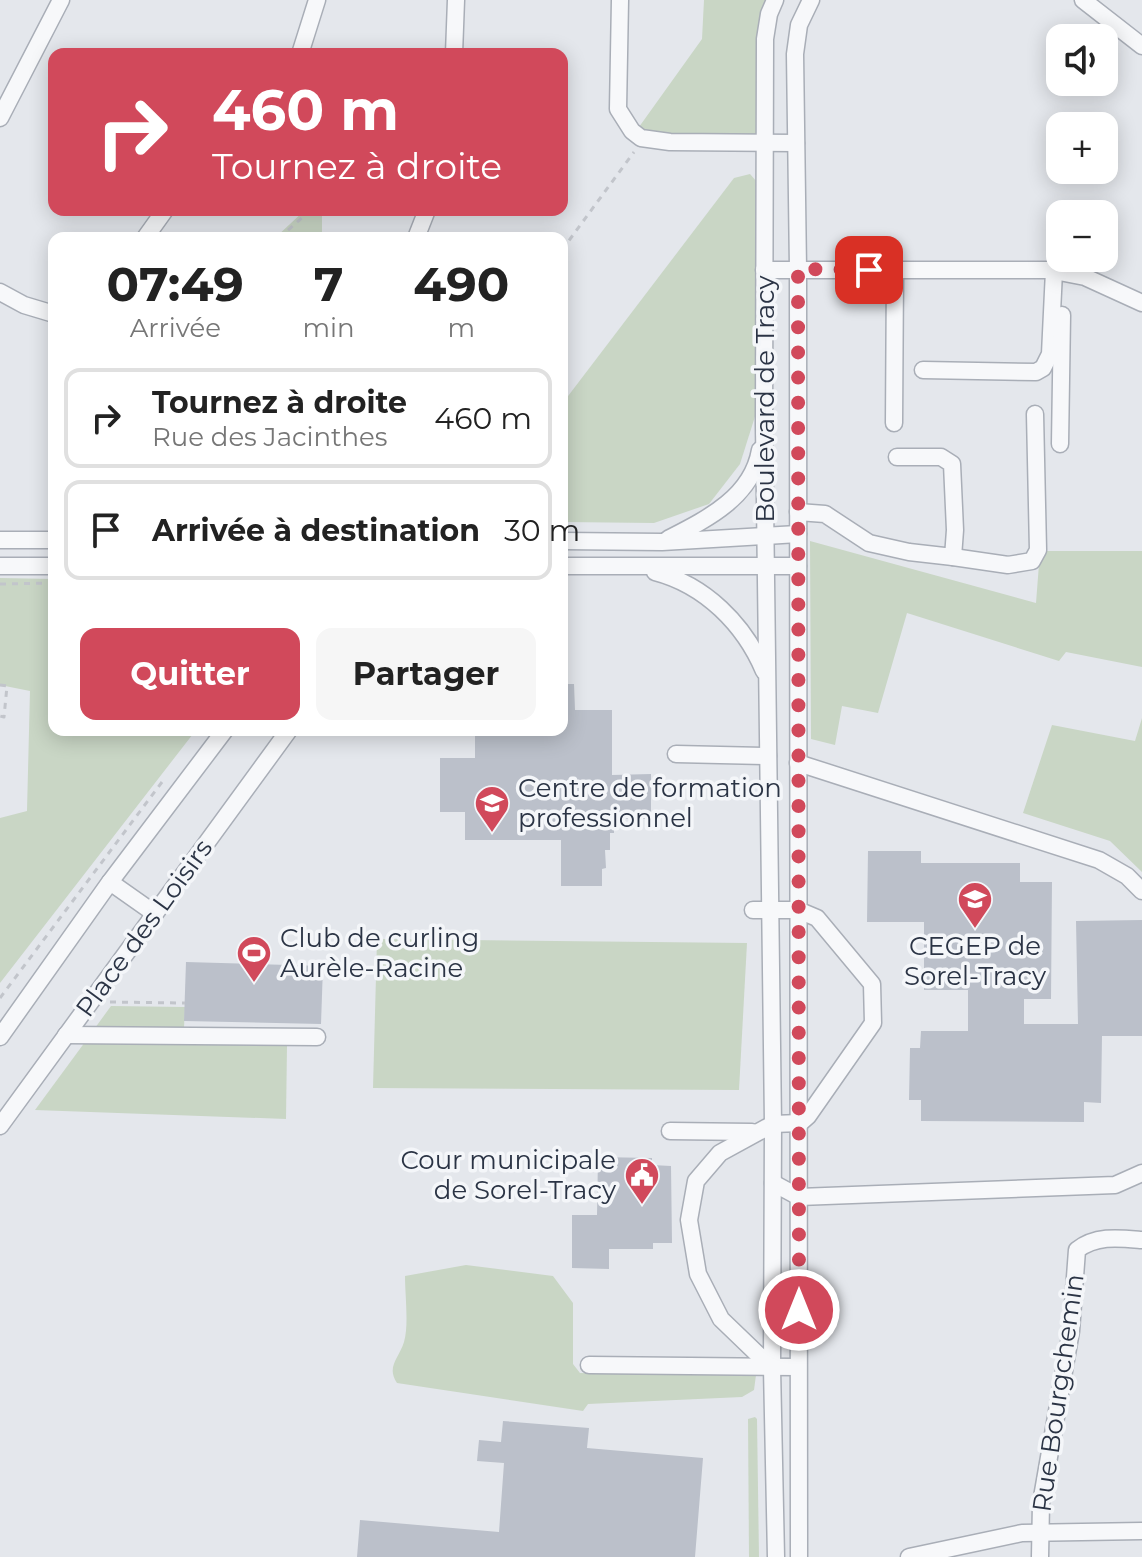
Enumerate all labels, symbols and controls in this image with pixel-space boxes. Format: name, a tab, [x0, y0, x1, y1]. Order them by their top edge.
map controls	[1046, 24, 1118, 272]
button: sound	[1046, 24, 1118, 96]
text: 460 m	[212, 76, 399, 144]
icon: right	[80, 80, 184, 184]
button: +	[1046, 112, 1118, 184]
text: Tournez à droite	[212, 144, 502, 188]
button: −	[1046, 200, 1118, 272]
pin	[835, 236, 903, 304]
icon: arrive	[847, 248, 891, 292]
text: 07:49	[107, 255, 244, 313]
text: 7	[314, 255, 343, 313]
text: 490	[413, 255, 509, 313]
street label: Boulevard de Tracy	[749, 274, 781, 523]
text: Arrivée	[130, 312, 221, 344]
text: min	[303, 312, 355, 344]
text: m	[448, 312, 475, 344]
text: Tournez à droite	[152, 384, 407, 421]
icon: right	[84, 396, 128, 440]
text: 460 m	[434, 400, 532, 437]
text: Rue des Jacinthes	[152, 421, 388, 453]
icon: arrive	[84, 508, 128, 552]
text: Arrivée à destination	[152, 512, 480, 549]
text: 30 m	[504, 512, 580, 549]
button: Quitter	[80, 628, 300, 720]
button: Partager	[316, 628, 536, 720]
place label: Centre de formation professionnel	[518, 772, 782, 834]
school or university icon: Centre de formation professionnel	[473, 784, 511, 834]
street label: Place des Loisirs	[69, 833, 219, 1023]
school or university icon: CEGEP de Sorel-Tracy	[956, 880, 994, 930]
place label: Club de curling Aurèle-Racine	[280, 922, 479, 984]
place label: CEGEP de Sorel-Tracy	[904, 930, 1047, 992]
sports icon: Club de curling Aurèle-Racine	[235, 934, 273, 984]
place label: Cour municipale de Sorel-Tracy	[401, 1144, 617, 1206]
public building icon: Cour municipale de Sorel-Tracy	[623, 1156, 661, 1206]
position arrow	[757, 1268, 841, 1352]
street label: Rue Bourgchemin	[1025, 1272, 1091, 1514]

